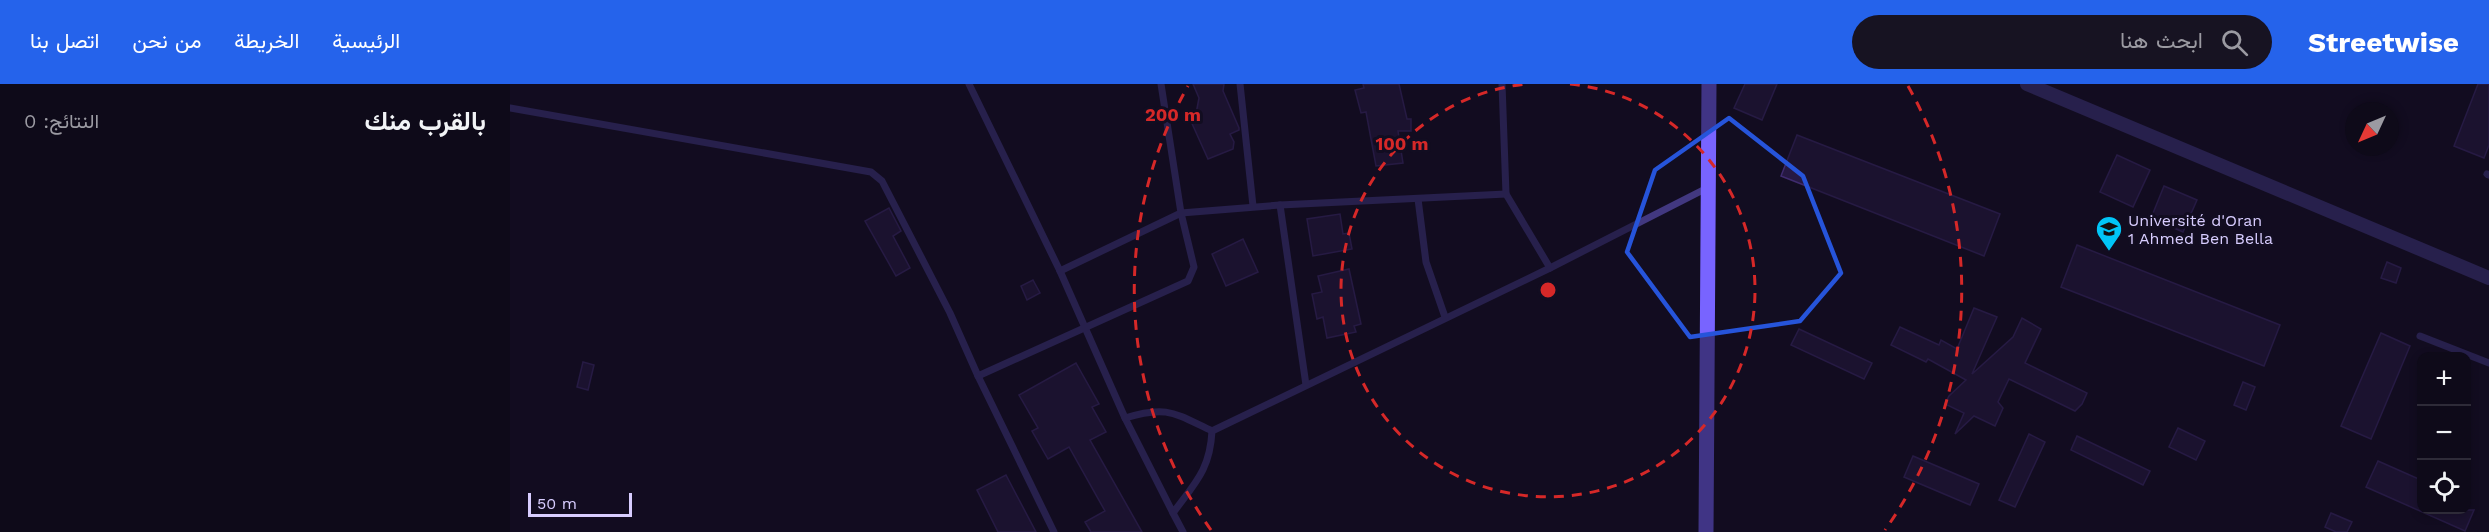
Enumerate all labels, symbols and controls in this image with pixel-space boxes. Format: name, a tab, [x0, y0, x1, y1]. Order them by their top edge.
search box	[1852, 15, 2272, 69]
icon: search	[2218, 26, 2251, 59]
text: Streetwise	[2308, 26, 2459, 59]
text: اتصل بنا	[30, 28, 99, 53]
text: من نحن	[132, 28, 201, 53]
text: الخريطة	[234, 28, 299, 53]
text: الرئيسية	[332, 28, 400, 53]
text: ابحث هنا	[2120, 28, 2203, 53]
north arrow	[2345, 102, 2399, 156]
text: 200 m	[1145, 104, 1201, 125]
text: بالقرب منك	[364, 106, 486, 136]
text: النتائج: 0	[24, 109, 99, 133]
text: 100 m	[1375, 133, 1429, 154]
place label: Université d'Oran 1 Ahmed Ben Bella	[2128, 211, 2273, 248]
school or university icon: Université d'Oran 1 Ahmed Ben Bella	[2094, 214, 2124, 252]
centre of rings	[1538, 280, 1558, 300]
map controls	[2417, 352, 2471, 514]
button: +	[2417, 352, 2471, 406]
button: −	[2417, 406, 2471, 460]
button: locate	[2417, 460, 2471, 514]
scale bar	[528, 490, 632, 518]
text: 50 m	[537, 494, 577, 513]

